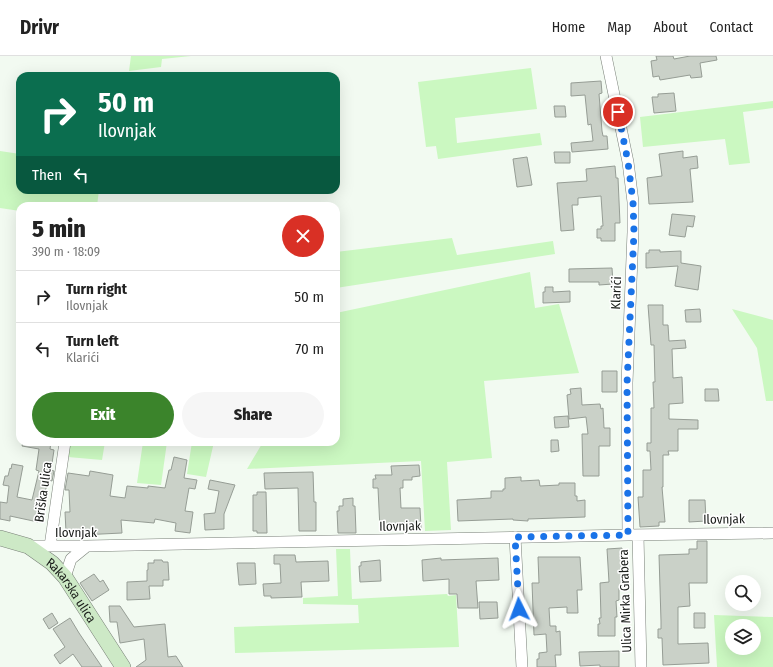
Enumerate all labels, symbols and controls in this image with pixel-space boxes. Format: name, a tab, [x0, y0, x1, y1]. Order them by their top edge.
text: Drivr	[20, 16, 59, 39]
text: Home	[552, 19, 585, 36]
text: Map	[607, 19, 631, 36]
text: About	[653, 19, 688, 36]
text: Contact	[710, 19, 753, 36]
text: 50 m	[98, 86, 154, 119]
icon: right	[32, 88, 84, 140]
pin	[601, 95, 635, 129]
icon: arrive	[607, 101, 629, 123]
text: Ilovnjak	[98, 120, 156, 142]
icon: left	[70, 164, 92, 186]
text: Then	[32, 166, 62, 184]
text: 5 min	[32, 215, 86, 243]
button: close	[282, 215, 324, 257]
text: 390 m · 18:09	[32, 244, 100, 259]
street label: Klarići	[608, 276, 624, 310]
text: Turn right	[66, 280, 127, 298]
icon: right	[32, 286, 54, 308]
text: 50 m	[294, 288, 324, 306]
text: Ilovnjak	[66, 298, 108, 313]
text: Turn left	[66, 332, 119, 350]
icon: left	[32, 338, 54, 360]
text: 70 m	[295, 340, 324, 358]
text: Klarići	[66, 350, 99, 365]
button: Exit	[32, 392, 174, 438]
button: Share	[182, 392, 324, 438]
street label: Briška ulica	[31, 461, 55, 523]
street label: Ilovnjak	[703, 511, 746, 527]
street label: Ilovnjak	[379, 518, 422, 534]
street label: Ilovnjak	[55, 525, 98, 540]
street label: Ulica Mirka Grabera	[616, 549, 634, 653]
street label: Rakarska ulica	[44, 554, 100, 625]
map controls	[725, 575, 761, 655]
button: search	[725, 575, 761, 611]
position arrow	[498, 588, 540, 630]
button: layers	[725, 619, 761, 655]

